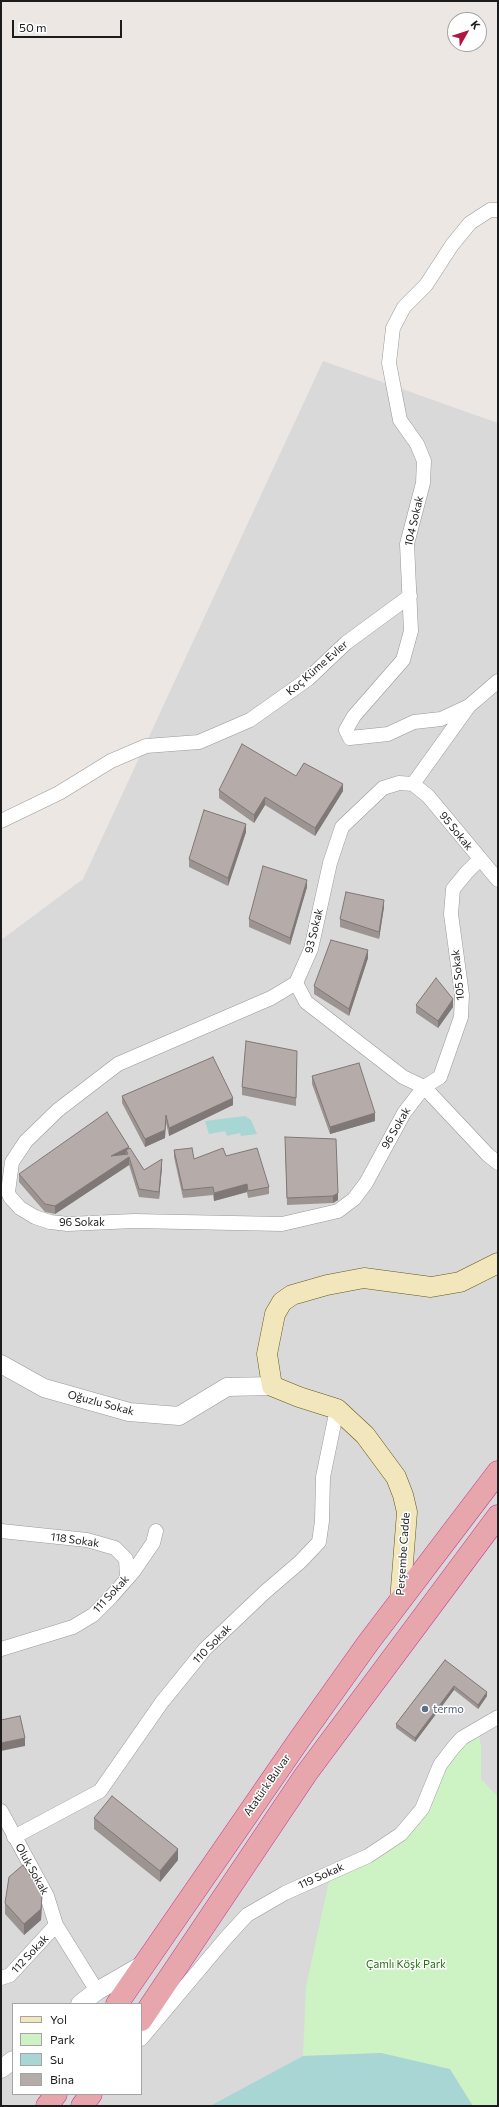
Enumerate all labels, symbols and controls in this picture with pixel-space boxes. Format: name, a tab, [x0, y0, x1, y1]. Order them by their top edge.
scale bar	[14, 12, 124, 38]
north arrow	[447, 12, 487, 52]
text: K	[468, 18, 483, 32]
text: 50 m	[19, 20, 47, 34]
street label: 104 Sokak	[402, 495, 426, 547]
street label: Koç Küme Evler	[284, 638, 350, 698]
street label: 95 Sokak	[436, 809, 476, 853]
street label: 93 Sokak	[302, 907, 326, 955]
street label: 105 Sokak	[449, 949, 467, 1001]
street label: 96 Sokak	[379, 1105, 413, 1151]
street label: 96 Sokak	[59, 1215, 105, 1229]
street label: Oğuzlu Sokak	[66, 1388, 136, 1418]
street label: Perşembe Cadde	[394, 1512, 412, 1596]
street label: 118 Sokak	[50, 1530, 100, 1550]
street label: 111 Sokak	[90, 1572, 132, 1616]
street label: 110 Sokak	[190, 1622, 234, 1666]
place label: termo	[433, 1702, 464, 1716]
marker: termo	[420, 1704, 430, 1714]
street label: Atatürk Bulvar	[241, 1752, 293, 1818]
street label: Oluk Sokak	[12, 1841, 52, 1897]
street label: 119 Sokak	[296, 1860, 346, 1892]
street label: 112 Sokak	[9, 1932, 51, 1976]
park label: Çamlı Köşk Park	[366, 1957, 446, 1971]
legend	[12, 2003, 142, 2095]
text: Yol	[50, 2012, 67, 2026]
text: Park	[50, 2032, 75, 2046]
text: Su	[50, 2052, 64, 2066]
text: Bina	[50, 2072, 74, 2086]

